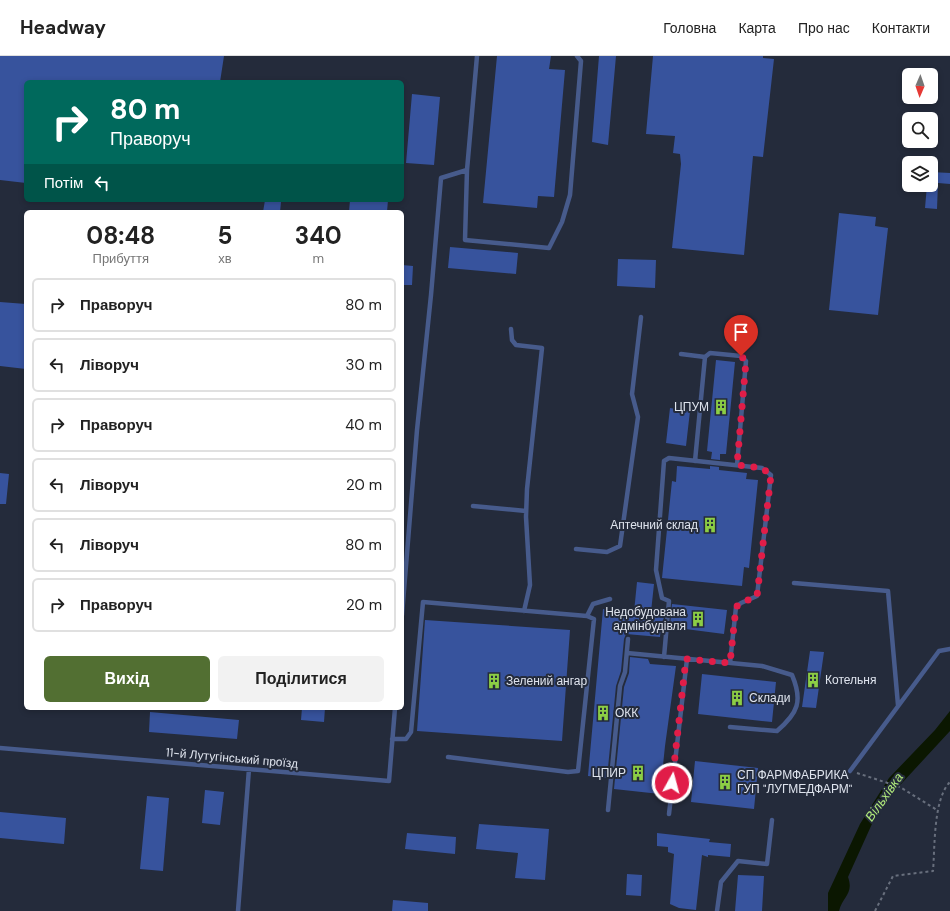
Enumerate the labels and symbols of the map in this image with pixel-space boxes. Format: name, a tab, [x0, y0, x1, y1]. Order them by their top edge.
north arrow	[902, 68, 938, 104]
pin	[724, 315, 758, 356]
building icon: ЦПУМ	[712, 398, 730, 416]
place label: ЦПУМ	[674, 399, 709, 415]
building icon: Аптечний склад	[701, 516, 719, 534]
place label: Аптечний склад	[610, 517, 698, 533]
place label: Недобудована адмінбудівля	[605, 604, 686, 634]
building icon: Недобудована адмінбудівля	[689, 610, 707, 628]
building icon: Котельня	[804, 671, 822, 689]
building icon: Зелений ангар	[485, 672, 503, 690]
place label: Котельня	[825, 672, 876, 688]
place label: Зелений ангар	[506, 673, 588, 689]
building icon: Склади	[728, 689, 746, 707]
place label: Склади	[749, 690, 790, 706]
building icon: ОКК	[594, 704, 612, 722]
place label: ОКК	[615, 705, 638, 721]
street label: 11-й Лутугінський проїзд	[165, 744, 299, 772]
position arrow	[651, 762, 693, 804]
building icon: ЦПИР	[629, 764, 647, 782]
place label: ЦПИР	[592, 765, 626, 781]
place label: СП ФАРМФАБРИКА ГУП "ЛУГМЕДФАРМ"	[737, 767, 853, 797]
water label: Вільхівка	[861, 769, 907, 825]
building icon: СП ФАРМФАБРИКА ГУП "ЛУГМЕДФАРМ"	[716, 773, 734, 791]

